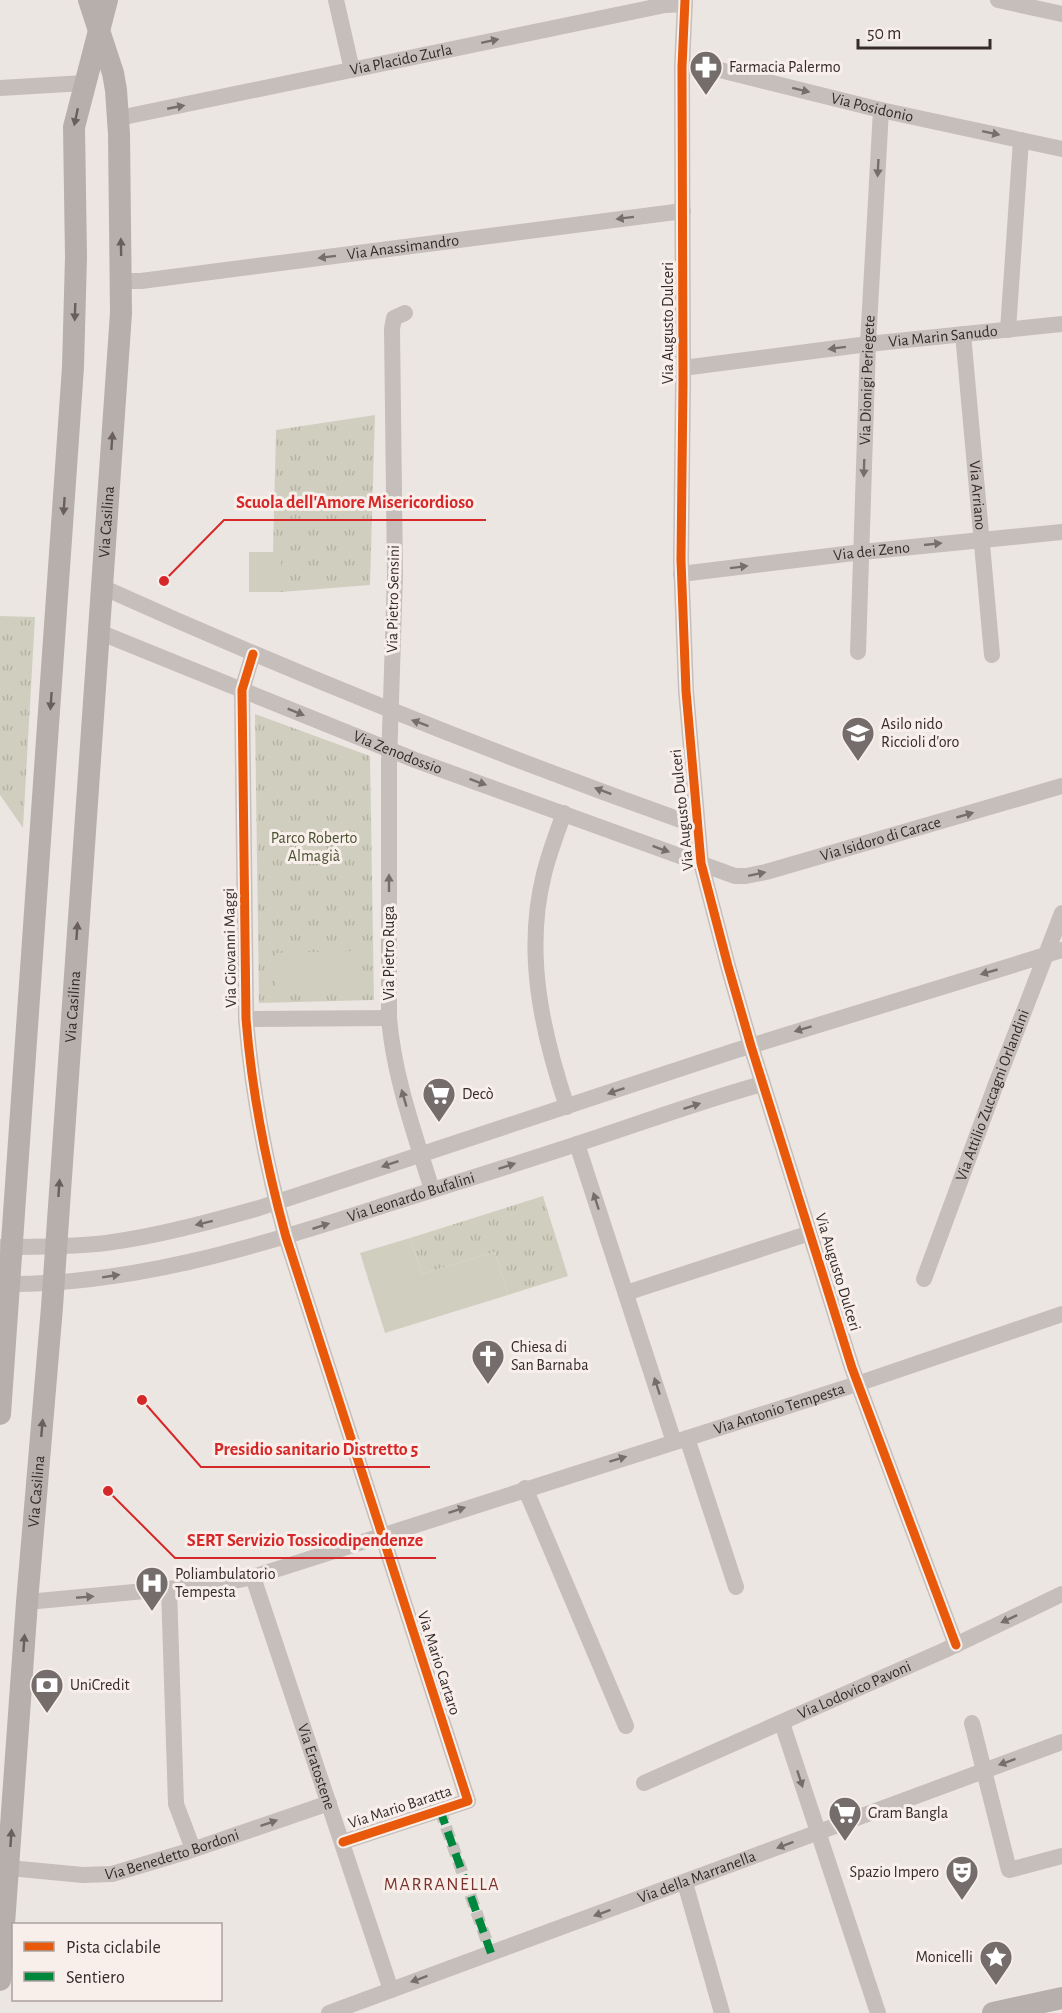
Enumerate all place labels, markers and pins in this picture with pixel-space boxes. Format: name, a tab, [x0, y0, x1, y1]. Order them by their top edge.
pharmacy icon: Farmacia Palermo	[688, 49, 724, 96]
place label: Farmacia Palermo	[729, 59, 841, 75]
callout: Scuola dell'Amore Misericordioso	[224, 484, 486, 520]
school or university icon: Asilo nido Riccioli d'oro	[840, 715, 876, 762]
place label: Asilo nido Riccioli d'oro	[881, 716, 959, 750]
supermarket icon: Decò	[421, 1076, 457, 1123]
place label: Decò	[462, 1086, 494, 1102]
church icon: Chiesa di San Barnaba	[470, 1338, 506, 1385]
place label: Chiesa di San Barnaba	[511, 1339, 589, 1373]
callout: Presidio sanitario Distretto 5	[201, 1431, 430, 1467]
callout: SERT Servizio Tossicodipendenze	[175, 1522, 436, 1558]
hospital icon: Poliambulatorio Tempesta	[134, 1565, 170, 1612]
place label: Poliambulatorio Tempesta	[175, 1566, 276, 1600]
bank icon: UniCredit	[29, 1667, 65, 1714]
place label: UniCredit	[70, 1677, 130, 1693]
supermarket icon: Gram Bangla	[827, 1795, 863, 1842]
place label: Gram Bangla	[868, 1805, 948, 1821]
theatre icon: Spazio Impero	[944, 1854, 980, 1901]
place label: Spazio Impero	[849, 1864, 939, 1880]
place icon: Monicelli	[978, 1939, 1014, 1986]
place label: Monicelli	[916, 1949, 973, 1965]

